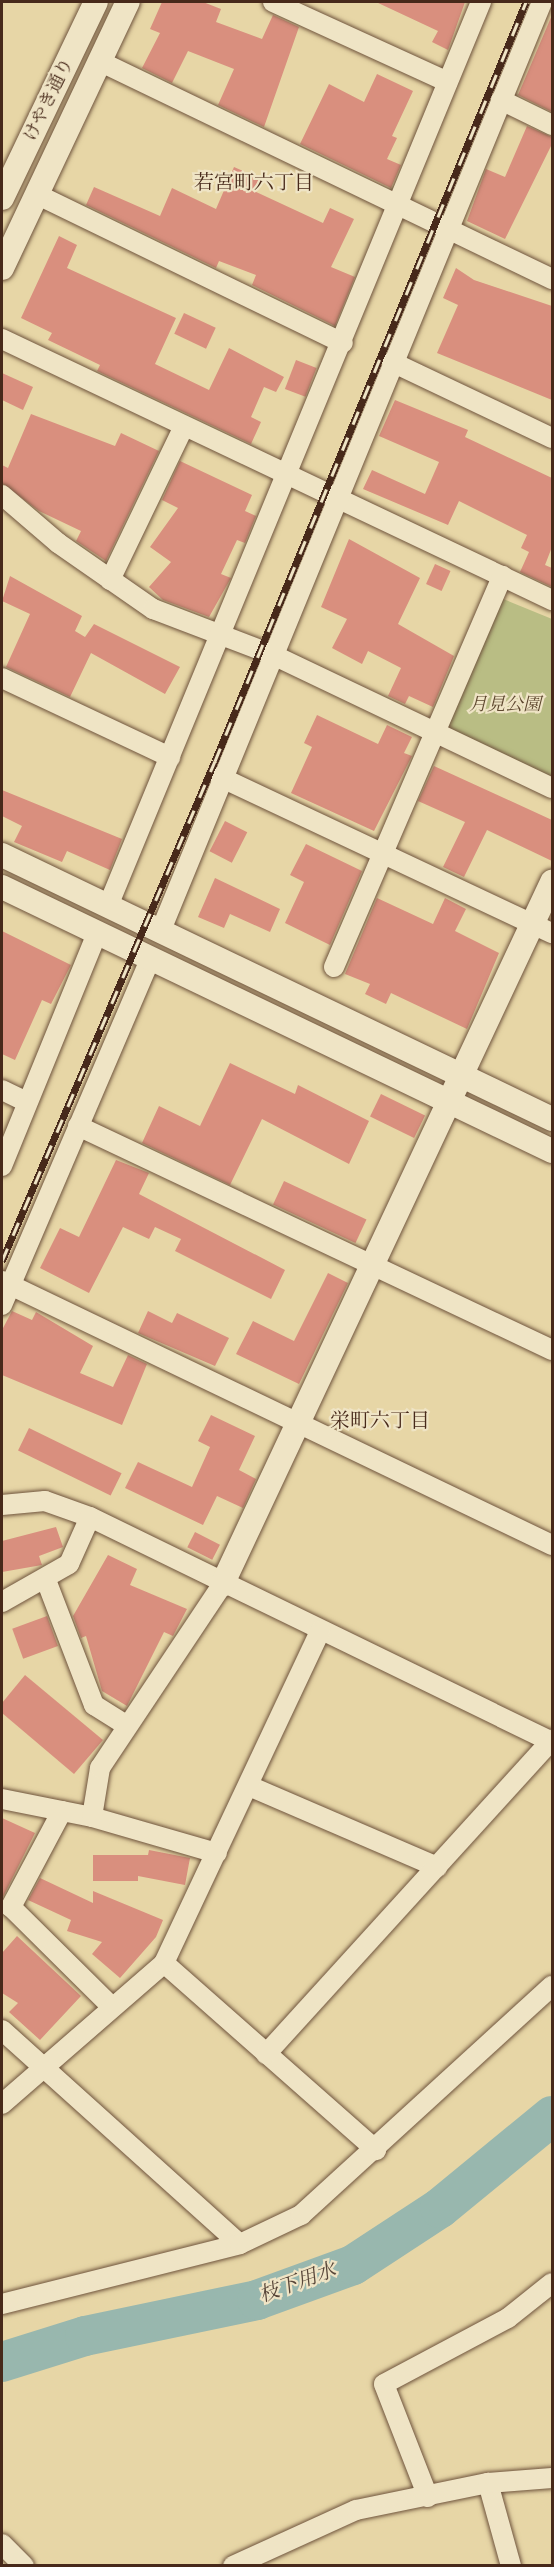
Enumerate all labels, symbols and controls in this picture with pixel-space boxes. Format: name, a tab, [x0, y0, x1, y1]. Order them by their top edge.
street label: けやき通り	[20, 55, 78, 145]
district label: 若宮町六丁目	[194, 172, 314, 196]
park label: 月見公園	[469, 694, 541, 716]
district label: 栄町六丁目	[330, 1410, 430, 1434]
water label: 枝下用水	[256, 2259, 340, 2309]

